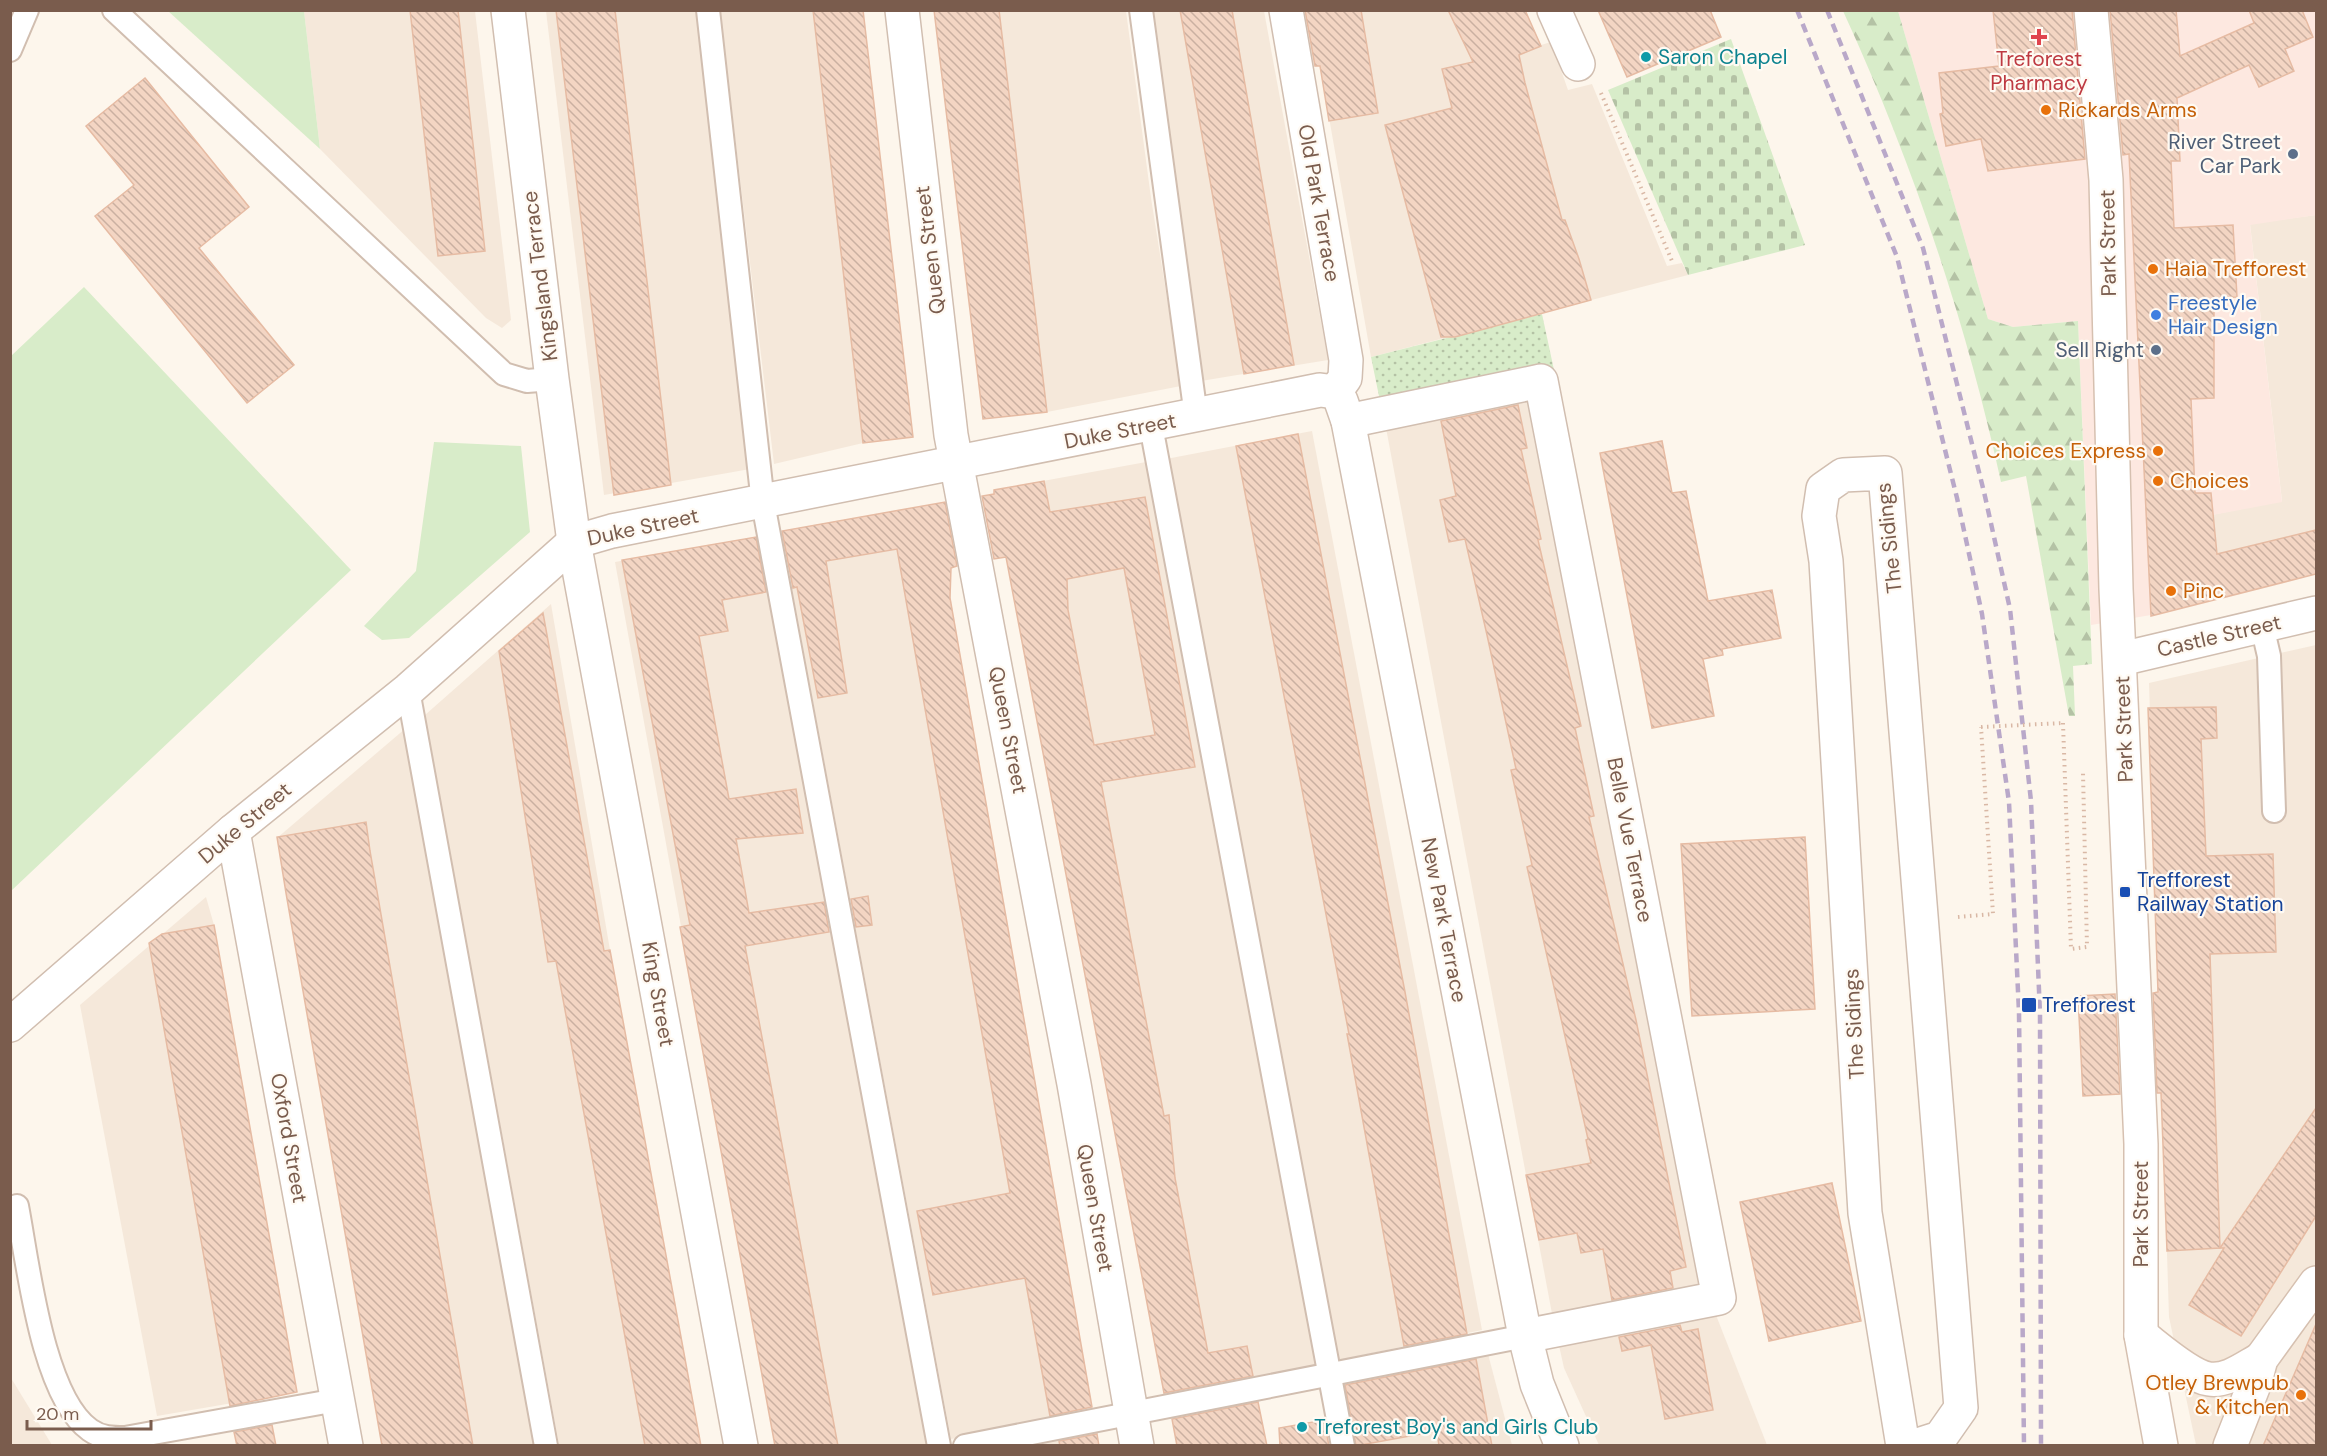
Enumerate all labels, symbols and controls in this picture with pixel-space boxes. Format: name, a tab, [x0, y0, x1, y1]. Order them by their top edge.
marker: Treforest Pharmacy	[2032, 30, 2046, 44]
place label: Saron Chapel	[1658, 43, 1787, 71]
place label: Treforest Pharmacy	[1990, 45, 2088, 97]
marker: Saron Chapel	[1639, 50, 1653, 64]
place label: Rickards Arms	[2058, 96, 2197, 124]
marker: Rickards Arms	[2039, 103, 2053, 117]
street label: Old Park Terrace	[1291, 122, 1347, 284]
place label: River Street Car Park	[2168, 128, 2281, 180]
marker: River Street Car Park	[2286, 147, 2300, 161]
street label: Queen Street	[908, 184, 952, 316]
street label: Kingsland Terrace	[516, 189, 564, 363]
street label: Park Street	[2093, 189, 2123, 297]
place label: Haia Trefforest	[2165, 255, 2307, 283]
marker: Haia Trefforest	[2146, 262, 2160, 276]
place label: Freestyle Hair Design	[2168, 289, 2278, 341]
marker: Freestyle Hair Design	[2149, 308, 2163, 322]
place label: Sell Right	[2055, 336, 2144, 364]
marker: Sell Right	[2149, 343, 2163, 357]
street label: Duke Street	[1062, 406, 1178, 456]
place label: Choices Express	[1985, 437, 2146, 465]
marker: Choices Express	[2151, 444, 2165, 458]
place label: Choices	[2170, 467, 2249, 495]
marker: Choices	[2151, 474, 2165, 488]
street label: The Sidings	[1869, 481, 1909, 595]
street label: Duke Street	[585, 502, 701, 552]
place label: Pinc	[2183, 577, 2224, 605]
marker: Pinc	[2164, 584, 2178, 598]
street label: Castle Street	[2154, 608, 2284, 664]
street label: Queen Street	[982, 664, 1034, 796]
street label: Park Street	[2108, 675, 2140, 783]
street label: Belle Vue Terrace	[1600, 755, 1660, 925]
street label: Duke Street	[193, 776, 297, 870]
street label: New Park Terrace	[1414, 835, 1474, 1005]
place label: Trefforest Railway Station	[2137, 866, 2284, 918]
marker: Trefforest Railway Station	[2118, 885, 2132, 899]
street label: King Street	[635, 939, 681, 1049]
street label: The Sidings	[1837, 968, 1871, 1080]
place label: Trefforest	[2042, 991, 2136, 1019]
marker: Trefforest	[2020, 996, 2038, 1014]
street label: Oxford Street	[264, 1071, 314, 1205]
street label: Queen Street	[1070, 1142, 1120, 1274]
street label: Park Street	[2127, 1161, 2155, 1267]
place label: Otley Brewpub & Kitchen	[2145, 1369, 2289, 1421]
marker: Otley Brewpub & Kitchen	[2294, 1388, 2308, 1402]
scale bar	[27, 1393, 152, 1431]
text: 20 m	[36, 1402, 79, 1426]
place label: Treforest Boy's and Girls Club	[1314, 1413, 1598, 1441]
marker: Treforest Boy's and Girls Club	[1295, 1420, 1309, 1434]

